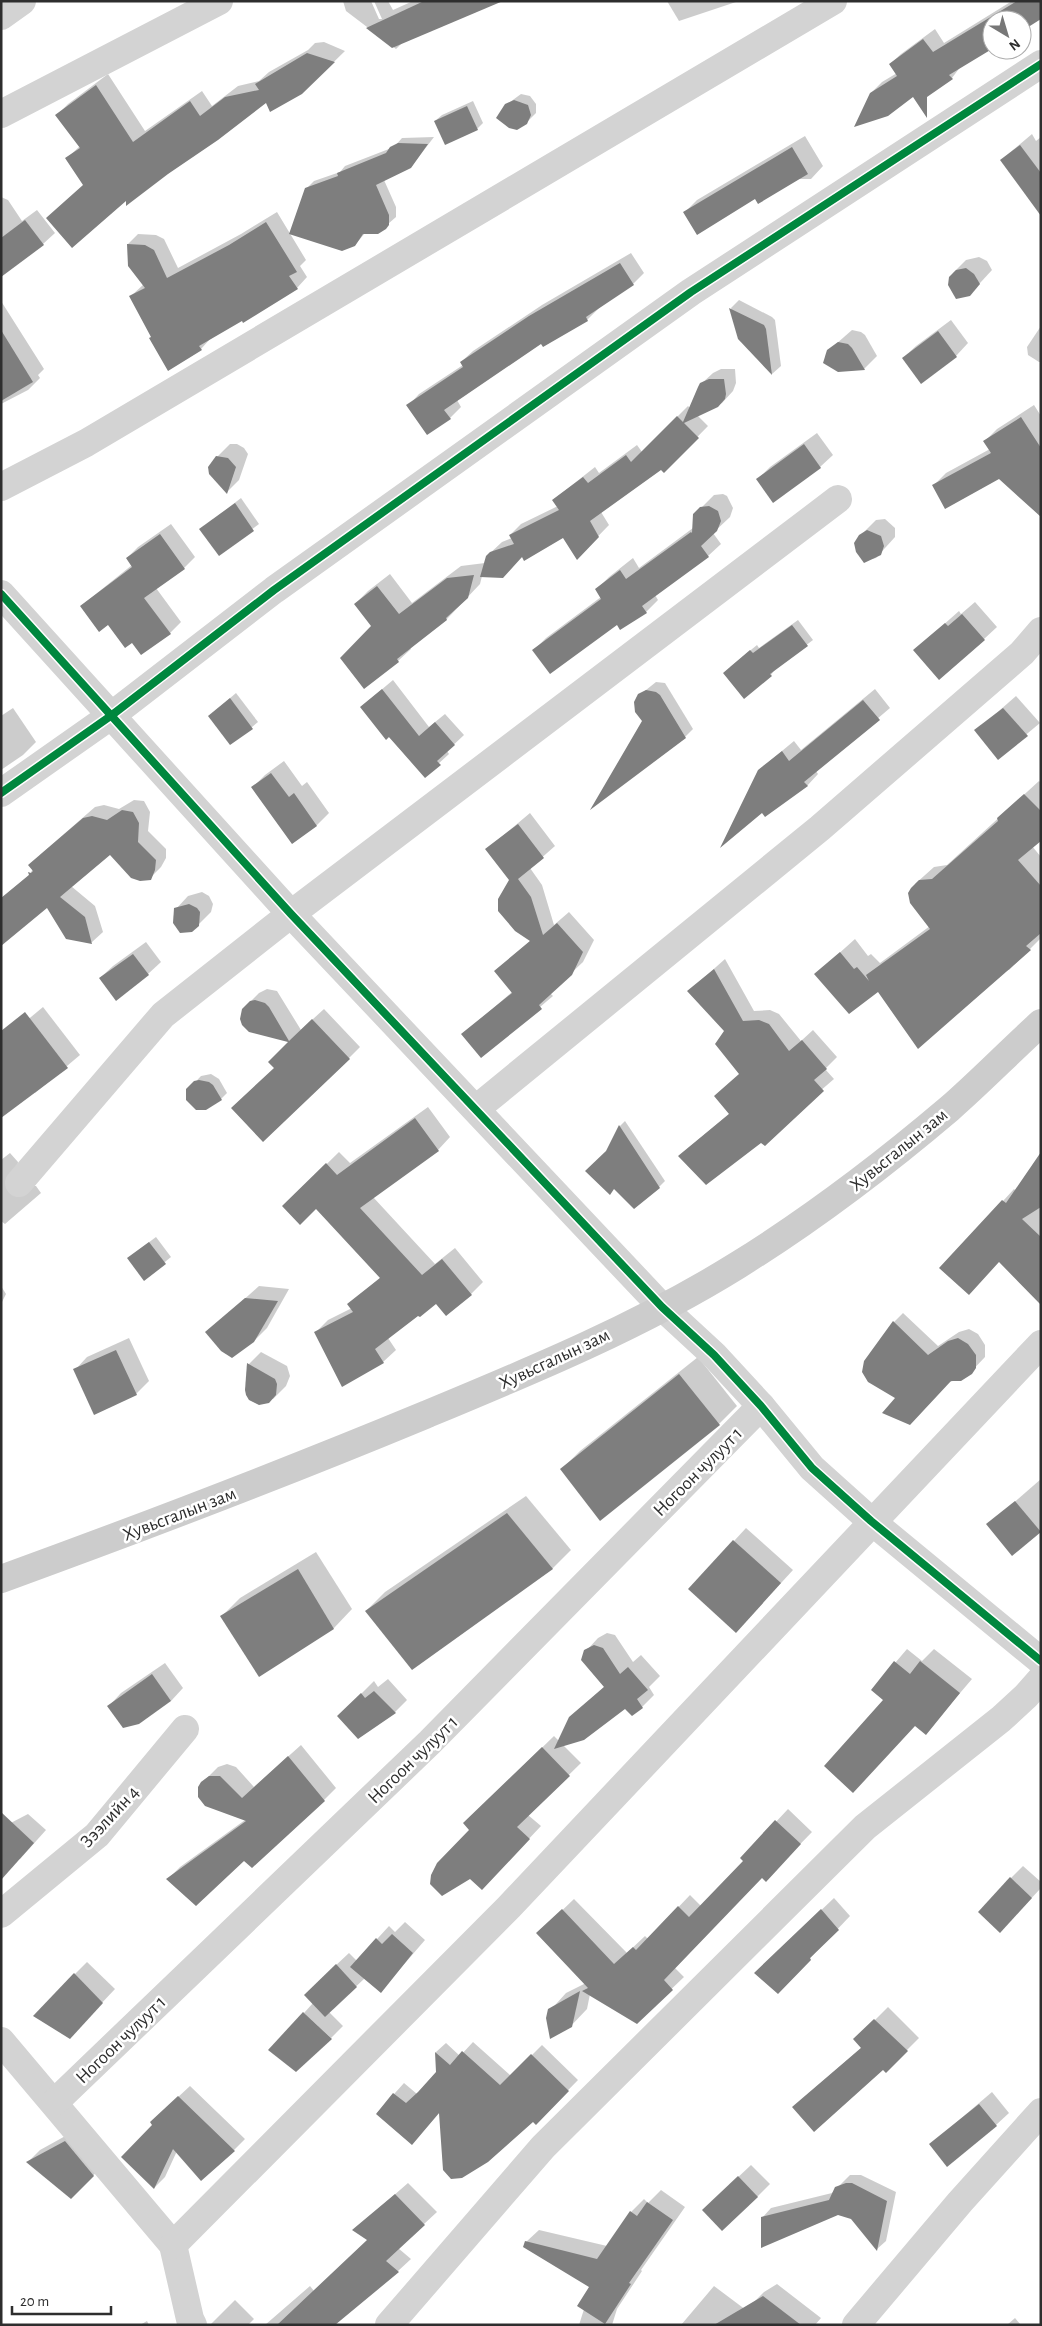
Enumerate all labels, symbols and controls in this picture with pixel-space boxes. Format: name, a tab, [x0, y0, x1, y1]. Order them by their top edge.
north arrow	[982, 10, 1032, 60]
text: N	[1006, 36, 1023, 53]
street label: Хувьсгалын зам	[846, 1105, 951, 1195]
street label: Хувьсгалын зам	[496, 1325, 613, 1393]
street label: Ногоон чулуут 1	[650, 1424, 746, 1520]
street label: Хувьсгалын зам	[120, 1484, 239, 1545]
street label: Ногоон чулуут 1	[364, 1712, 462, 1808]
street label: Зээлийн 4	[77, 1782, 143, 1852]
street label: Ногоон чулуут 1	[72, 1992, 170, 2088]
scale bar	[12, 2284, 111, 2316]
text: 20 m	[20, 2294, 49, 2309]

